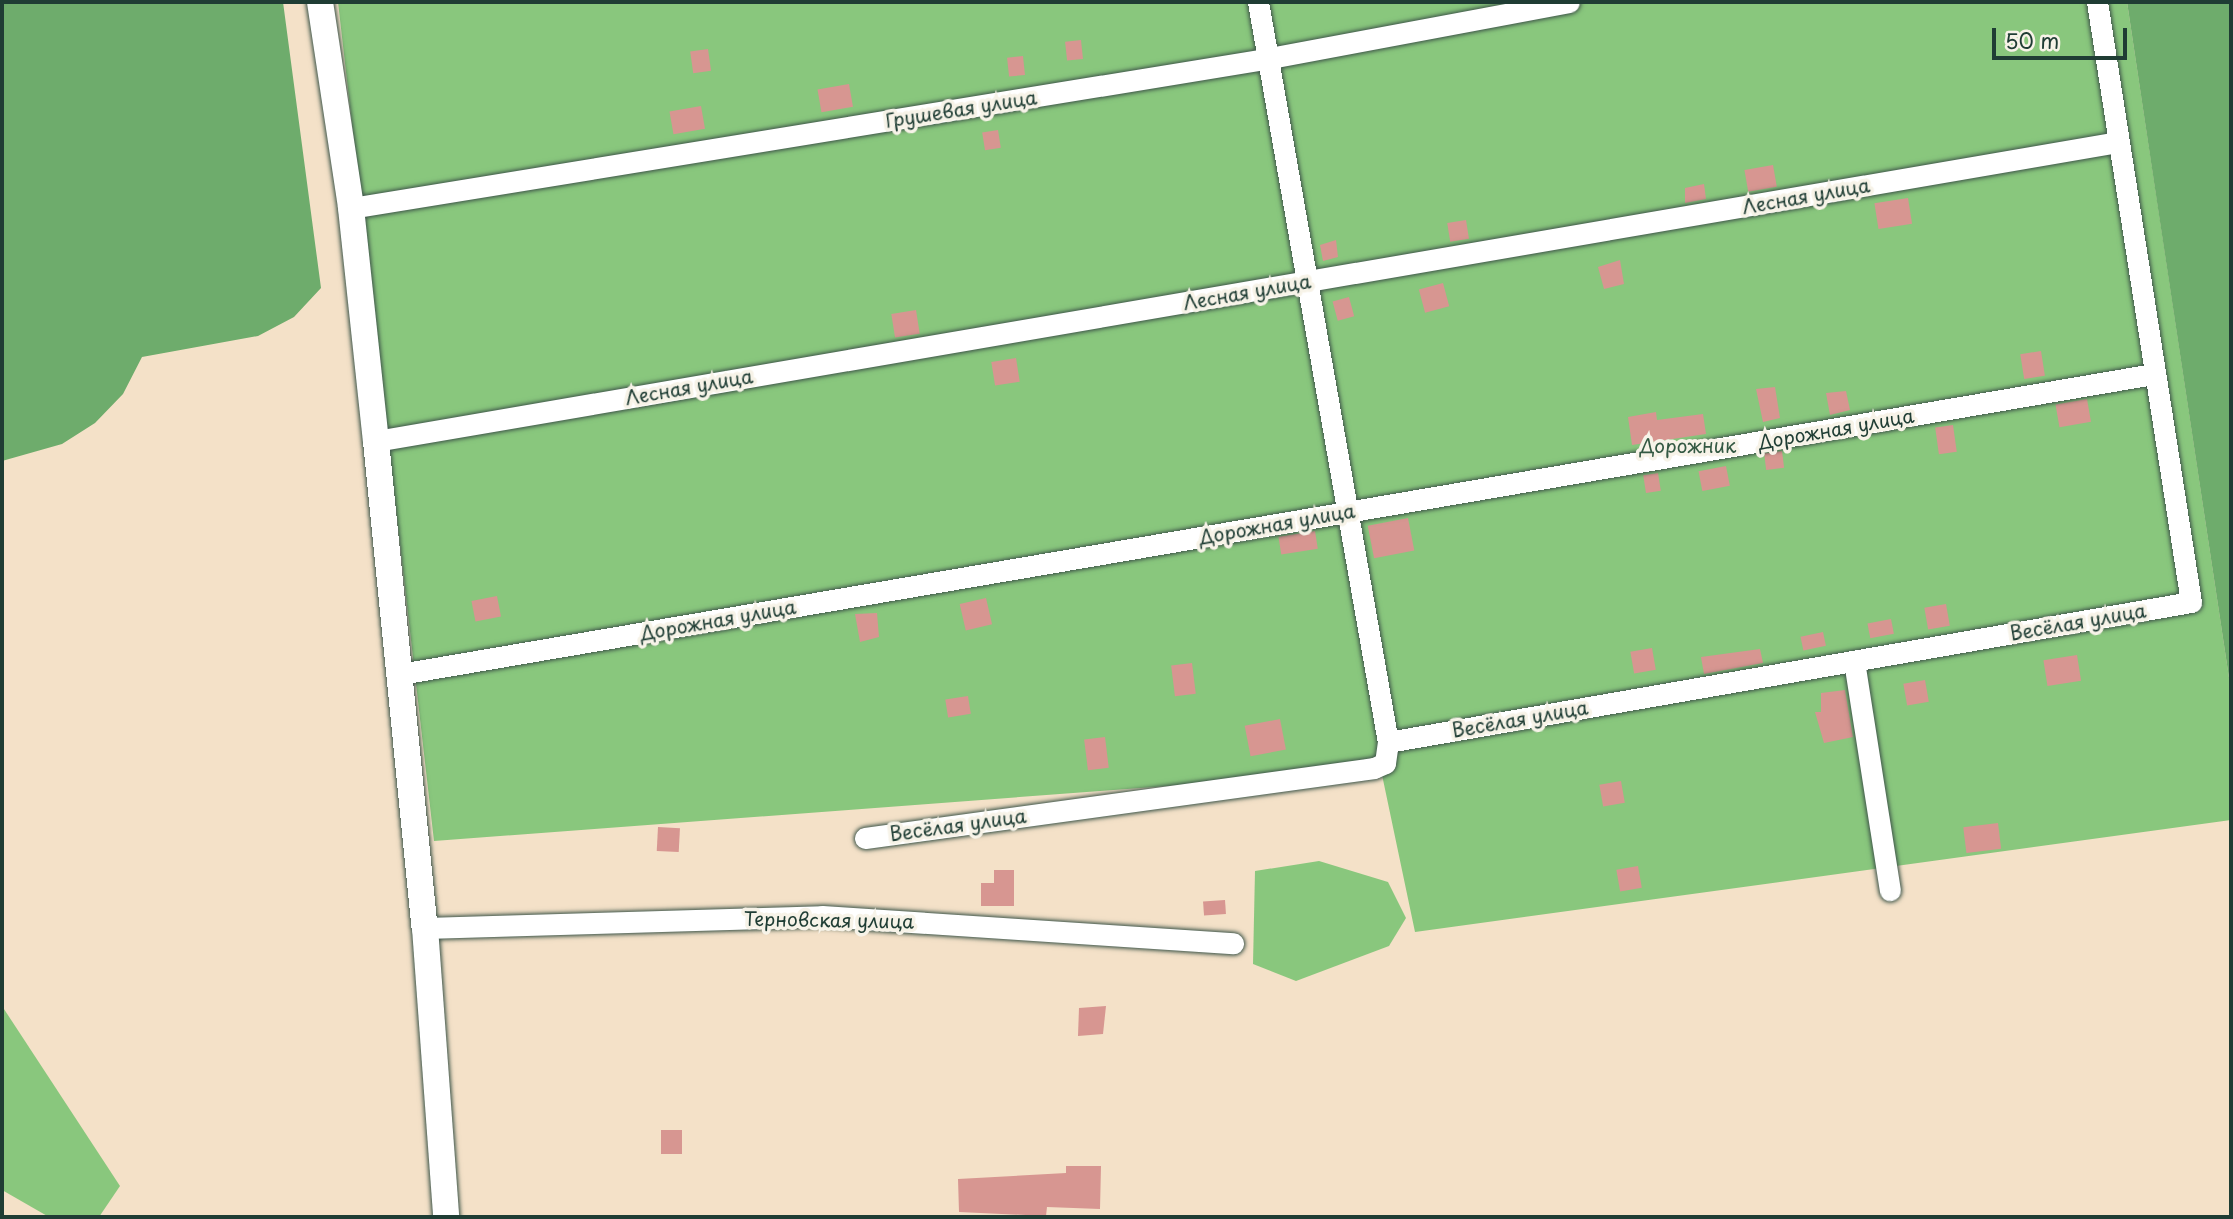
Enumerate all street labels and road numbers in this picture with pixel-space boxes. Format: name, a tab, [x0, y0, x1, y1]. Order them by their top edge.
street label: Грушевая улица	[883, 86, 1039, 132]
street label: Лесная улица	[1740, 173, 1872, 219]
street label: Лесная улица	[1181, 269, 1313, 315]
street label: Лесная улица	[623, 364, 755, 410]
street label: Дорожная улица	[1756, 404, 1916, 454]
street label: Дорожная улица	[1197, 499, 1357, 549]
street label: Дорожная улица	[638, 595, 798, 645]
street label: Весёлая улица	[2008, 599, 2148, 645]
street label: Весёлая улица	[1450, 696, 1590, 742]
street label: Весёлая улица	[888, 804, 1028, 846]
street label: Терновская улица	[743, 907, 915, 933]

